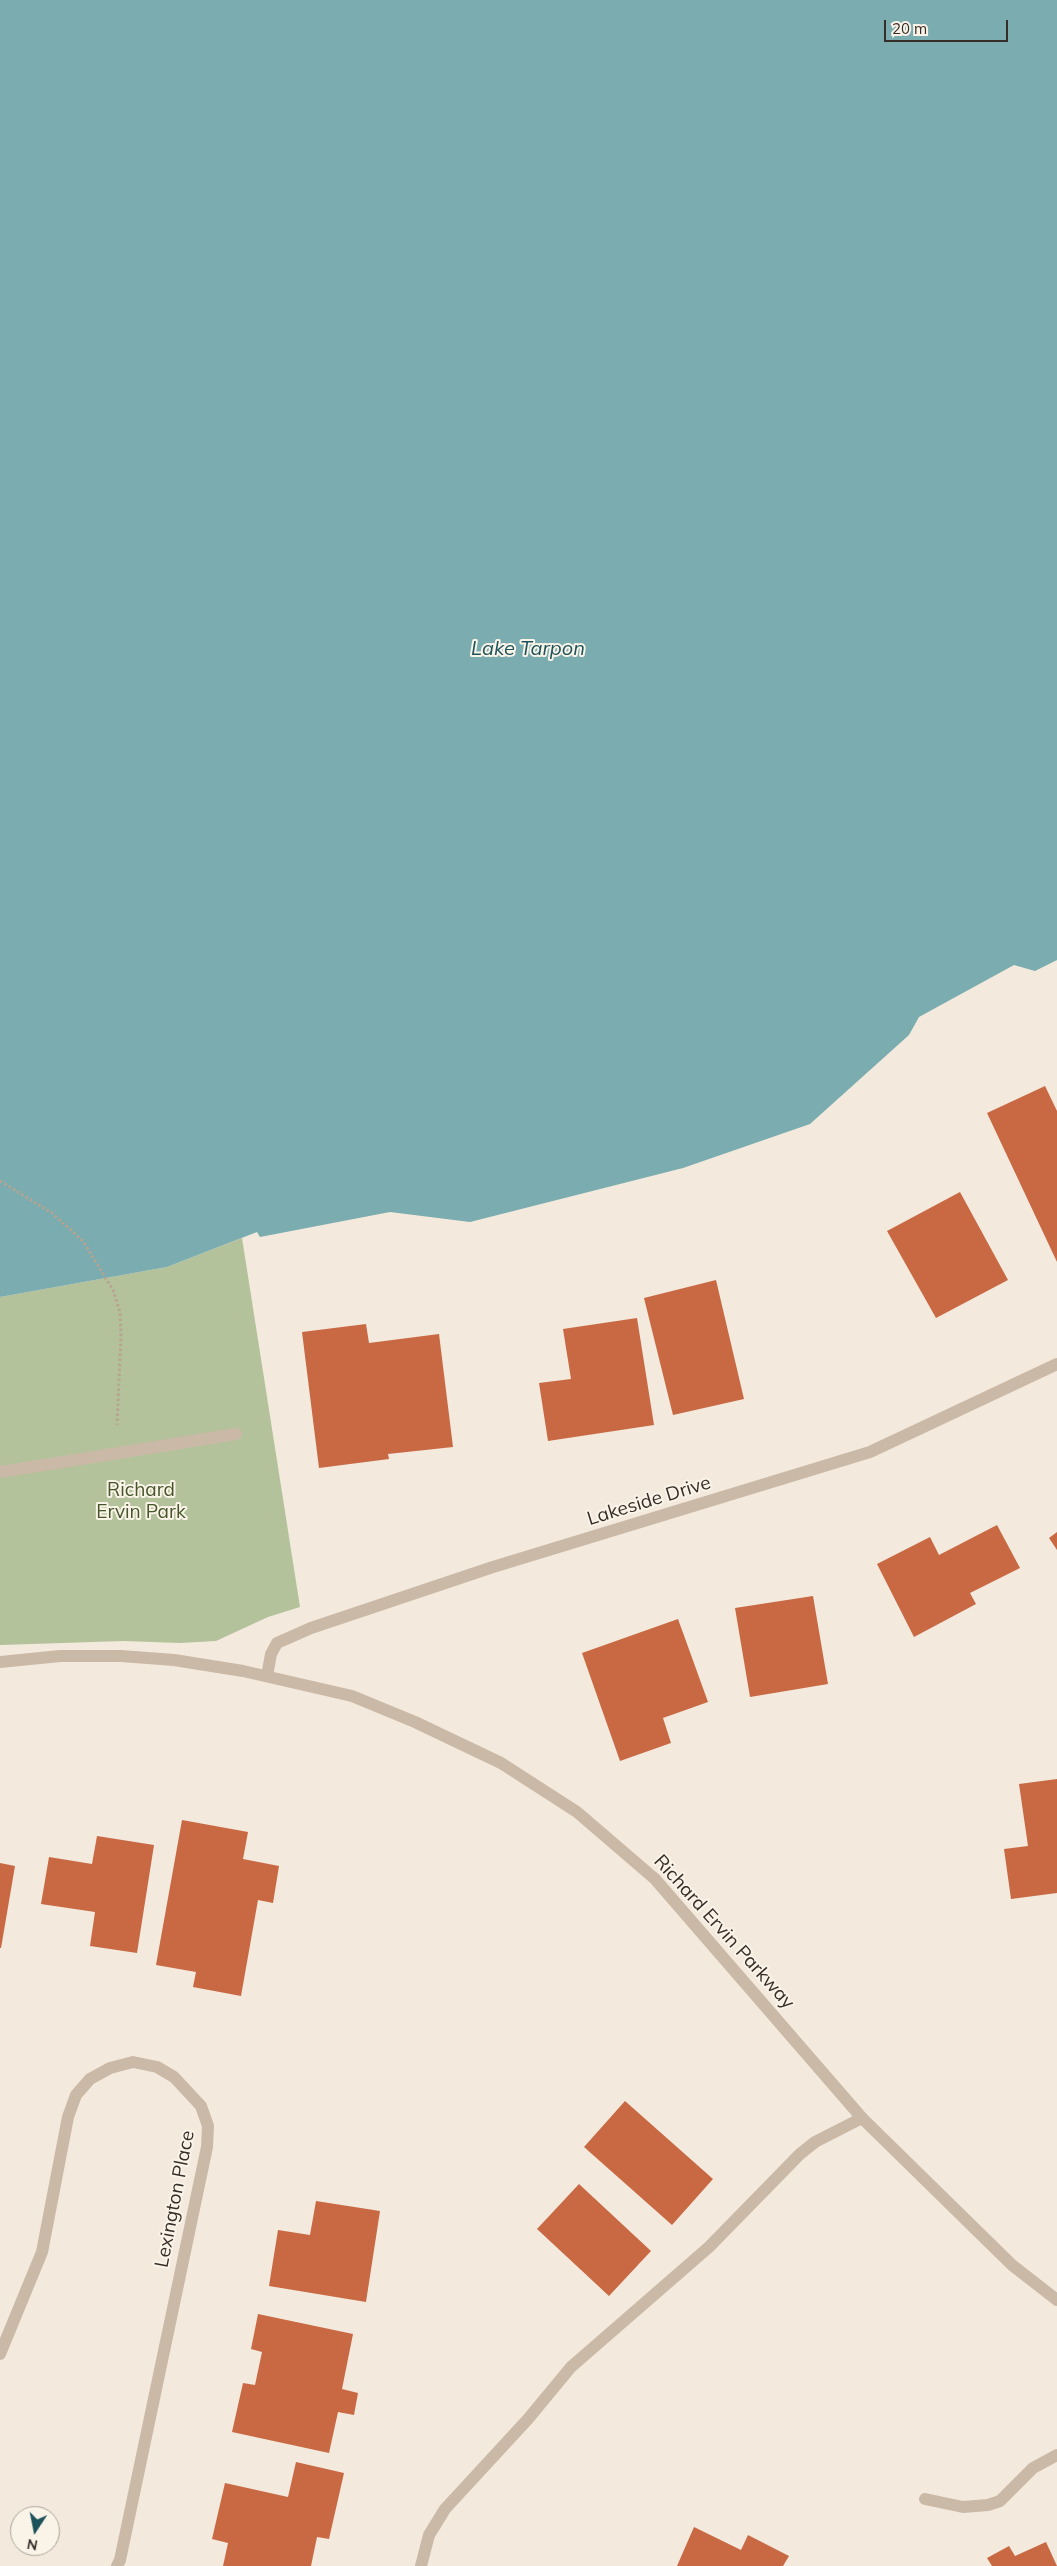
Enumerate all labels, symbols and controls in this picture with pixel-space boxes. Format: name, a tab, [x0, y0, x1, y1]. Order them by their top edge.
scale bar	[887, 10, 1011, 42]
text: 20 m	[892, 19, 927, 38]
water label: Lake Tarpon	[471, 637, 585, 661]
street label: Lakeside Drive	[584, 1471, 714, 1531]
park label: Richard Ervin Park	[96, 1479, 186, 1523]
street label: Richard Ervin Parkway	[649, 1850, 799, 2014]
street label: Lexington Place	[151, 2129, 199, 2269]
north arrow	[10, 2506, 60, 2556]
text: N	[25, 2535, 39, 2555]

